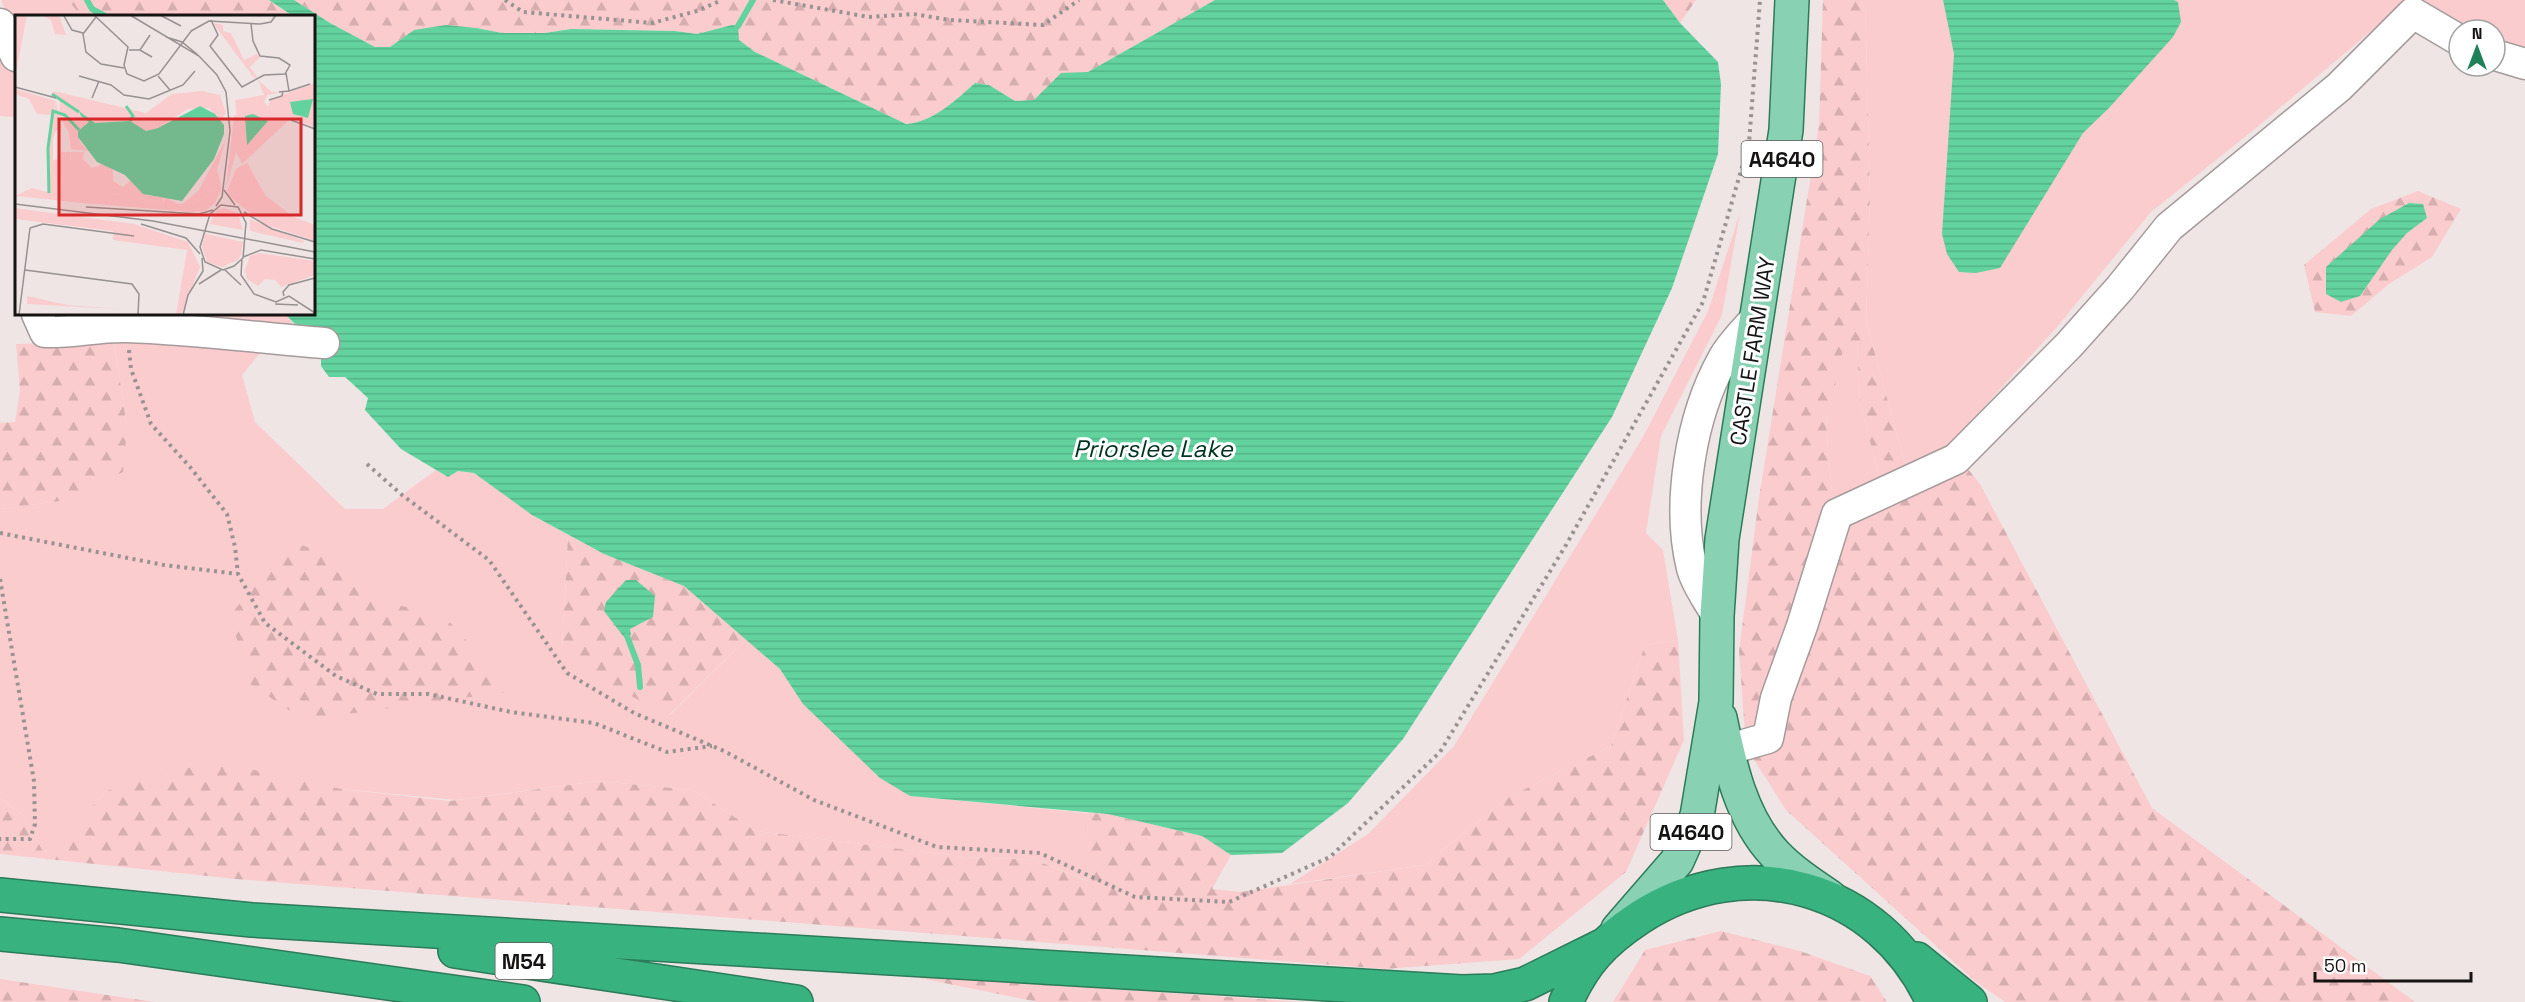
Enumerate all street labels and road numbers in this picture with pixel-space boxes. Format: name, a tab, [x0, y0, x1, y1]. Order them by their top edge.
road number: A4640	[1742, 141, 1822, 177]
street label: CASTLE FARM WAY	[1723, 254, 1781, 448]
road number: A4640	[1650, 814, 1732, 850]
road number: M54	[496, 943, 552, 979]

